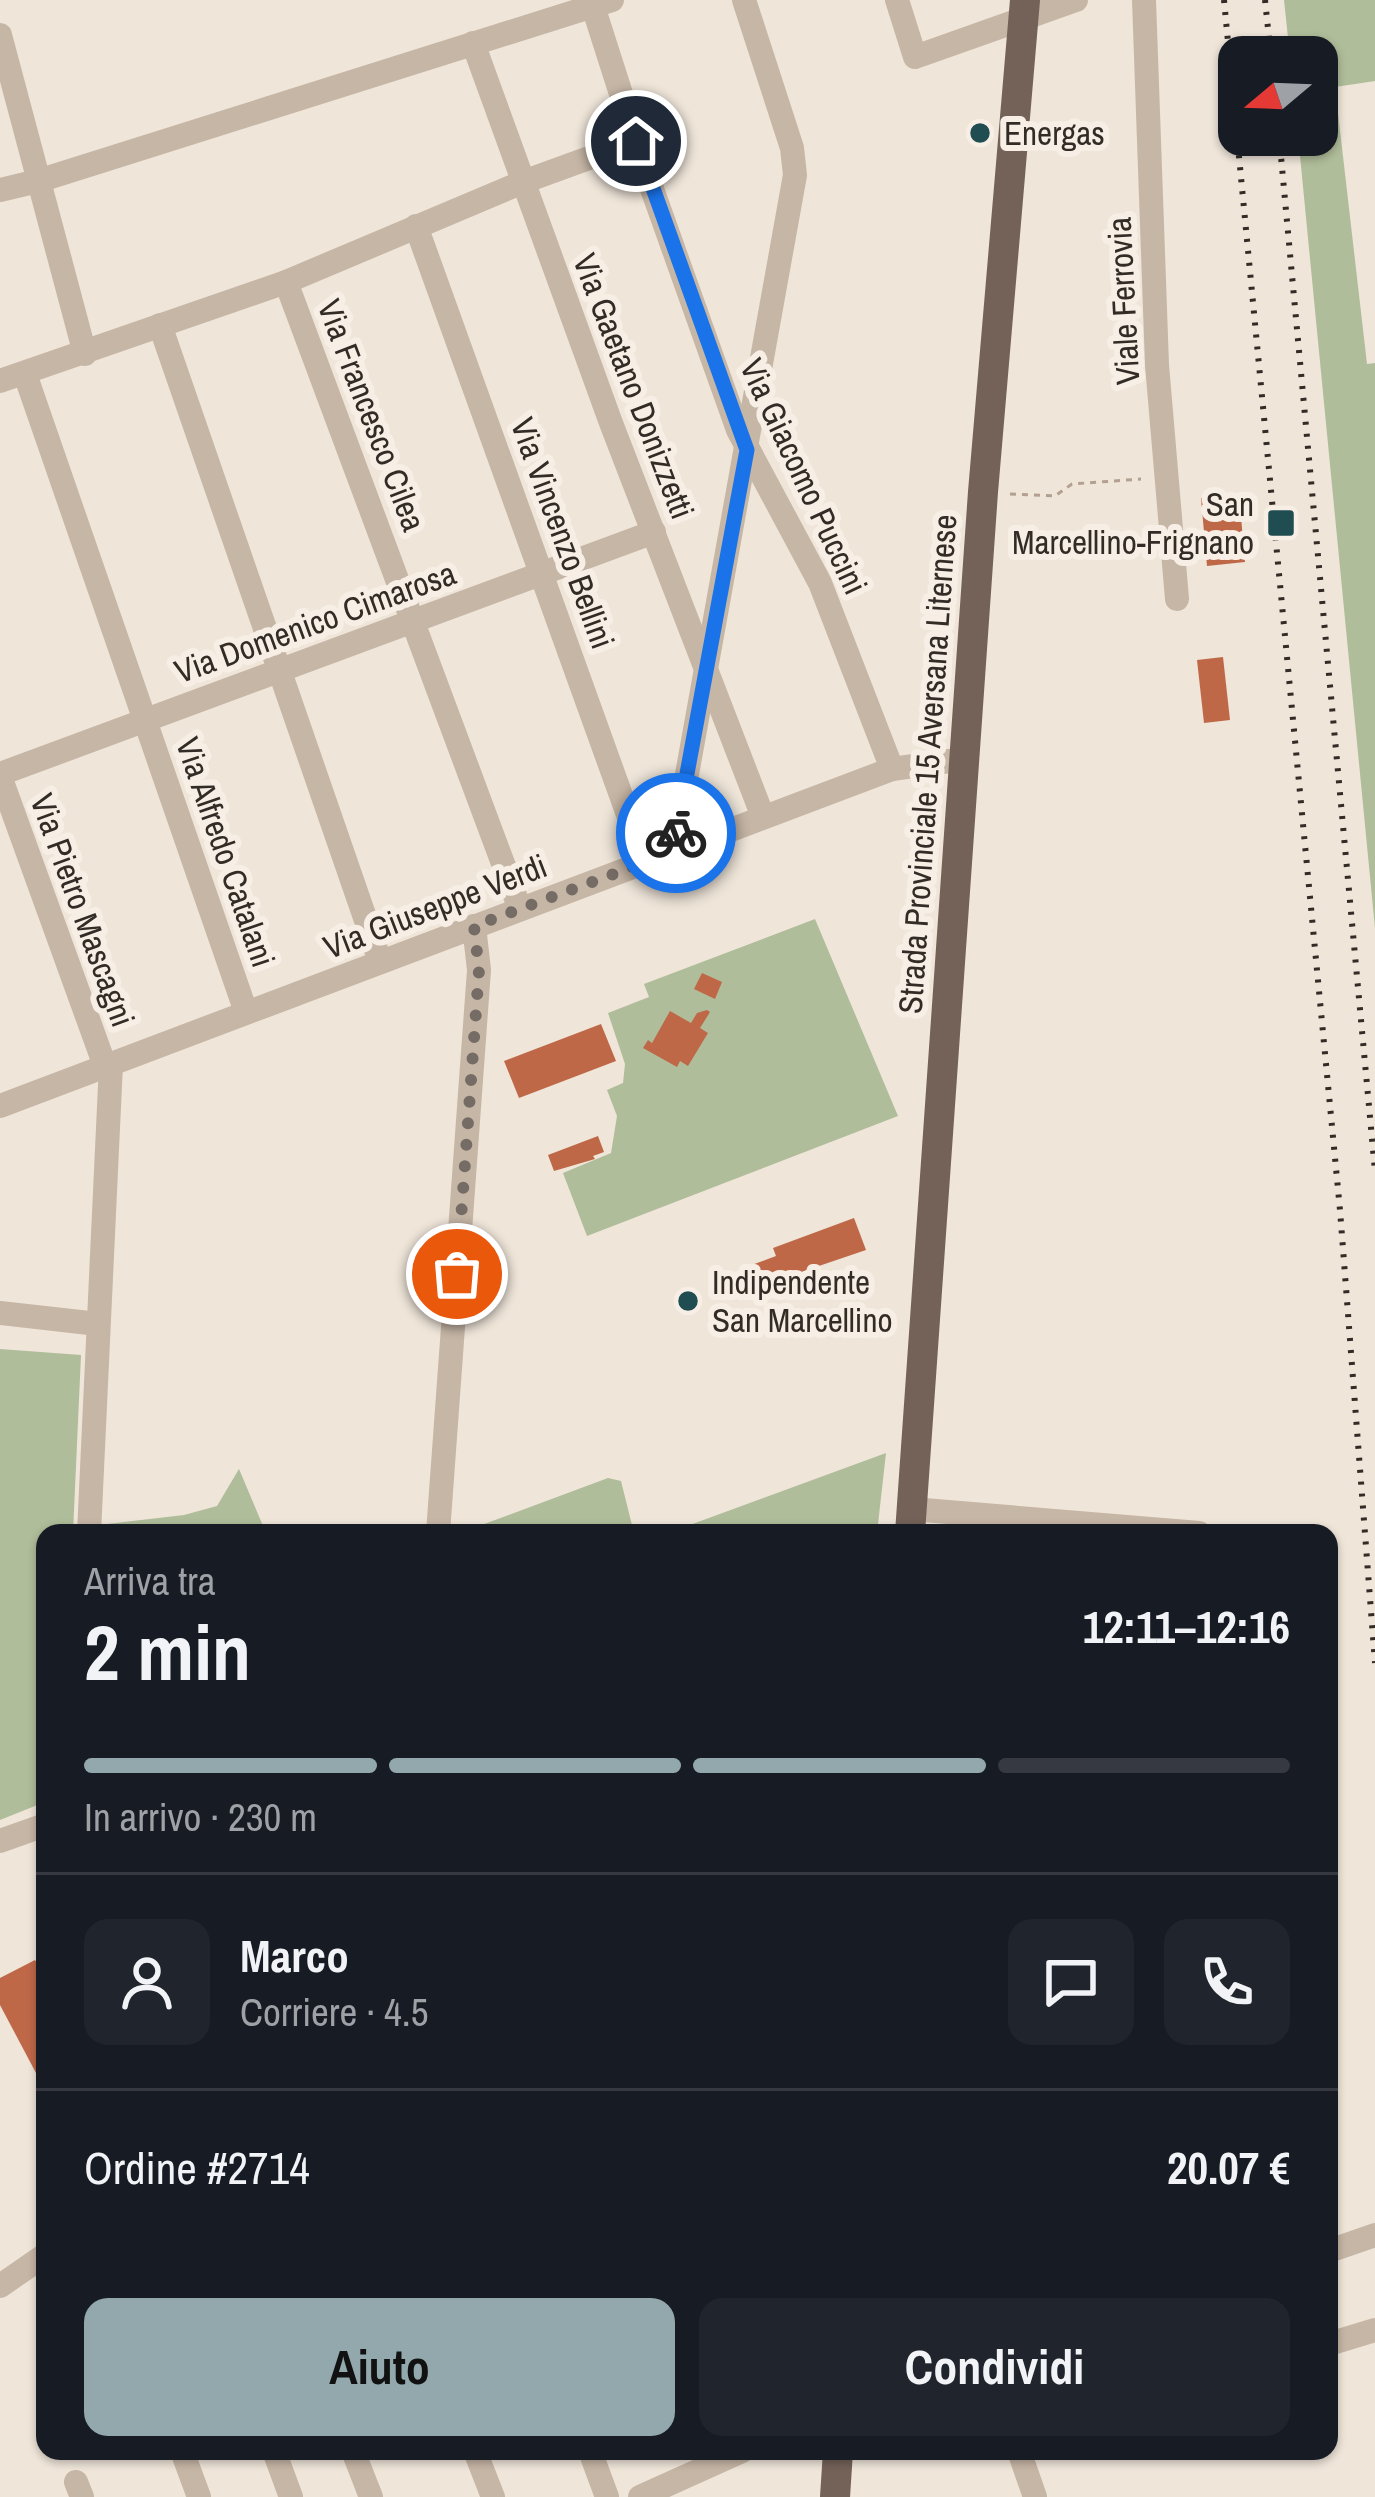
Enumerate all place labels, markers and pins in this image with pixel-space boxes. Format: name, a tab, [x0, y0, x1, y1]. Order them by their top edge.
pin	[585, 90, 687, 192]
place label: Energas	[1004, 111, 1105, 155]
marker: Energas	[967, 120, 993, 146]
place label: San Marcellino-Frignano	[1012, 482, 1254, 564]
marker: San Marcellino-Frignano	[1265, 507, 1297, 539]
pin	[406, 1223, 508, 1325]
place label: Indipendente San Marcellino	[712, 1260, 892, 1342]
marker: Indipendente San Marcellino	[675, 1288, 701, 1314]

